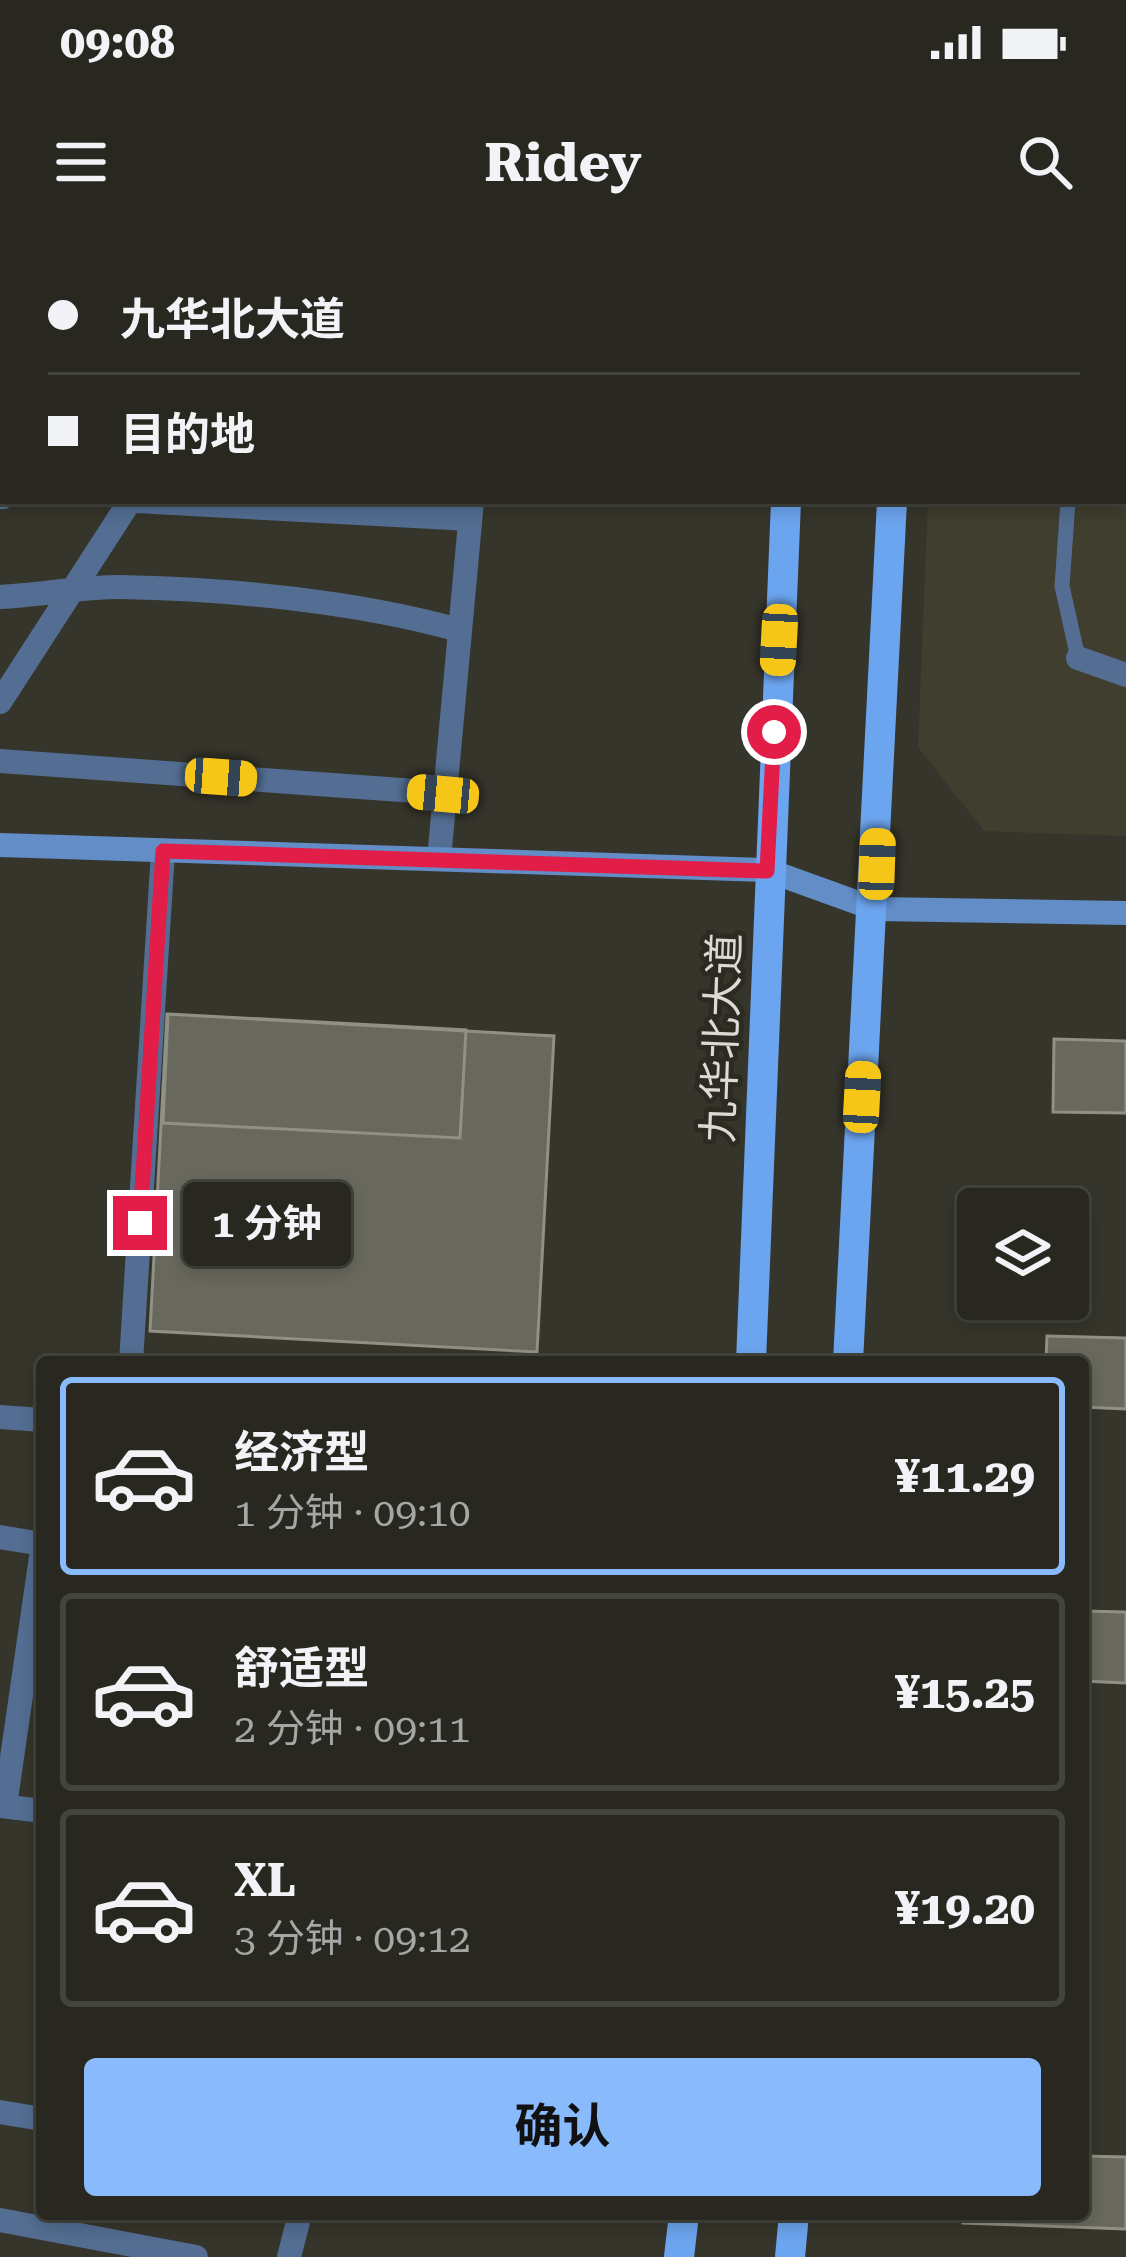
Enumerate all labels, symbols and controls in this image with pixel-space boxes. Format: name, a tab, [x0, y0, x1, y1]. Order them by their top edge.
text: 09:08	[60, 16, 175, 69]
icon: menu	[48, 129, 114, 195]
icon: search	[1012, 129, 1078, 195]
text: Ridey	[484, 131, 642, 194]
text: 九华北大道	[120, 293, 345, 346]
text: 目的地	[120, 408, 255, 461]
car	[759, 603, 799, 677]
route start	[747, 705, 801, 759]
car	[184, 757, 258, 797]
car	[406, 773, 480, 815]
car	[858, 827, 896, 901]
street label: 九华北大道	[693, 932, 750, 1144]
car	[842, 1060, 882, 1134]
callout: 1 分钟	[182, 1181, 350, 1265]
map controls	[957, 1188, 1089, 1320]
button: layers	[957, 1188, 1089, 1320]
route end	[113, 1196, 167, 1250]
text: 1 分钟	[212, 1201, 322, 1247]
icon: car	[90, 1422, 198, 1530]
text: 经济型	[234, 1426, 369, 1479]
text: ¥11.29	[895, 1450, 1035, 1503]
text: 1 分钟 · 09:10	[234, 1490, 471, 1536]
icon: car	[90, 1638, 198, 1746]
text: 舒适型	[234, 1642, 369, 1695]
text: ¥15.25	[895, 1666, 1035, 1719]
text: 2 分钟 · 09:11	[234, 1706, 471, 1752]
icon: car	[90, 1854, 198, 1962]
text: XL	[234, 1854, 296, 1907]
text: ¥19.20	[895, 1882, 1035, 1935]
text: 3 分钟 · 09:12	[234, 1916, 471, 1962]
button: 确认	[84, 2058, 1041, 2196]

